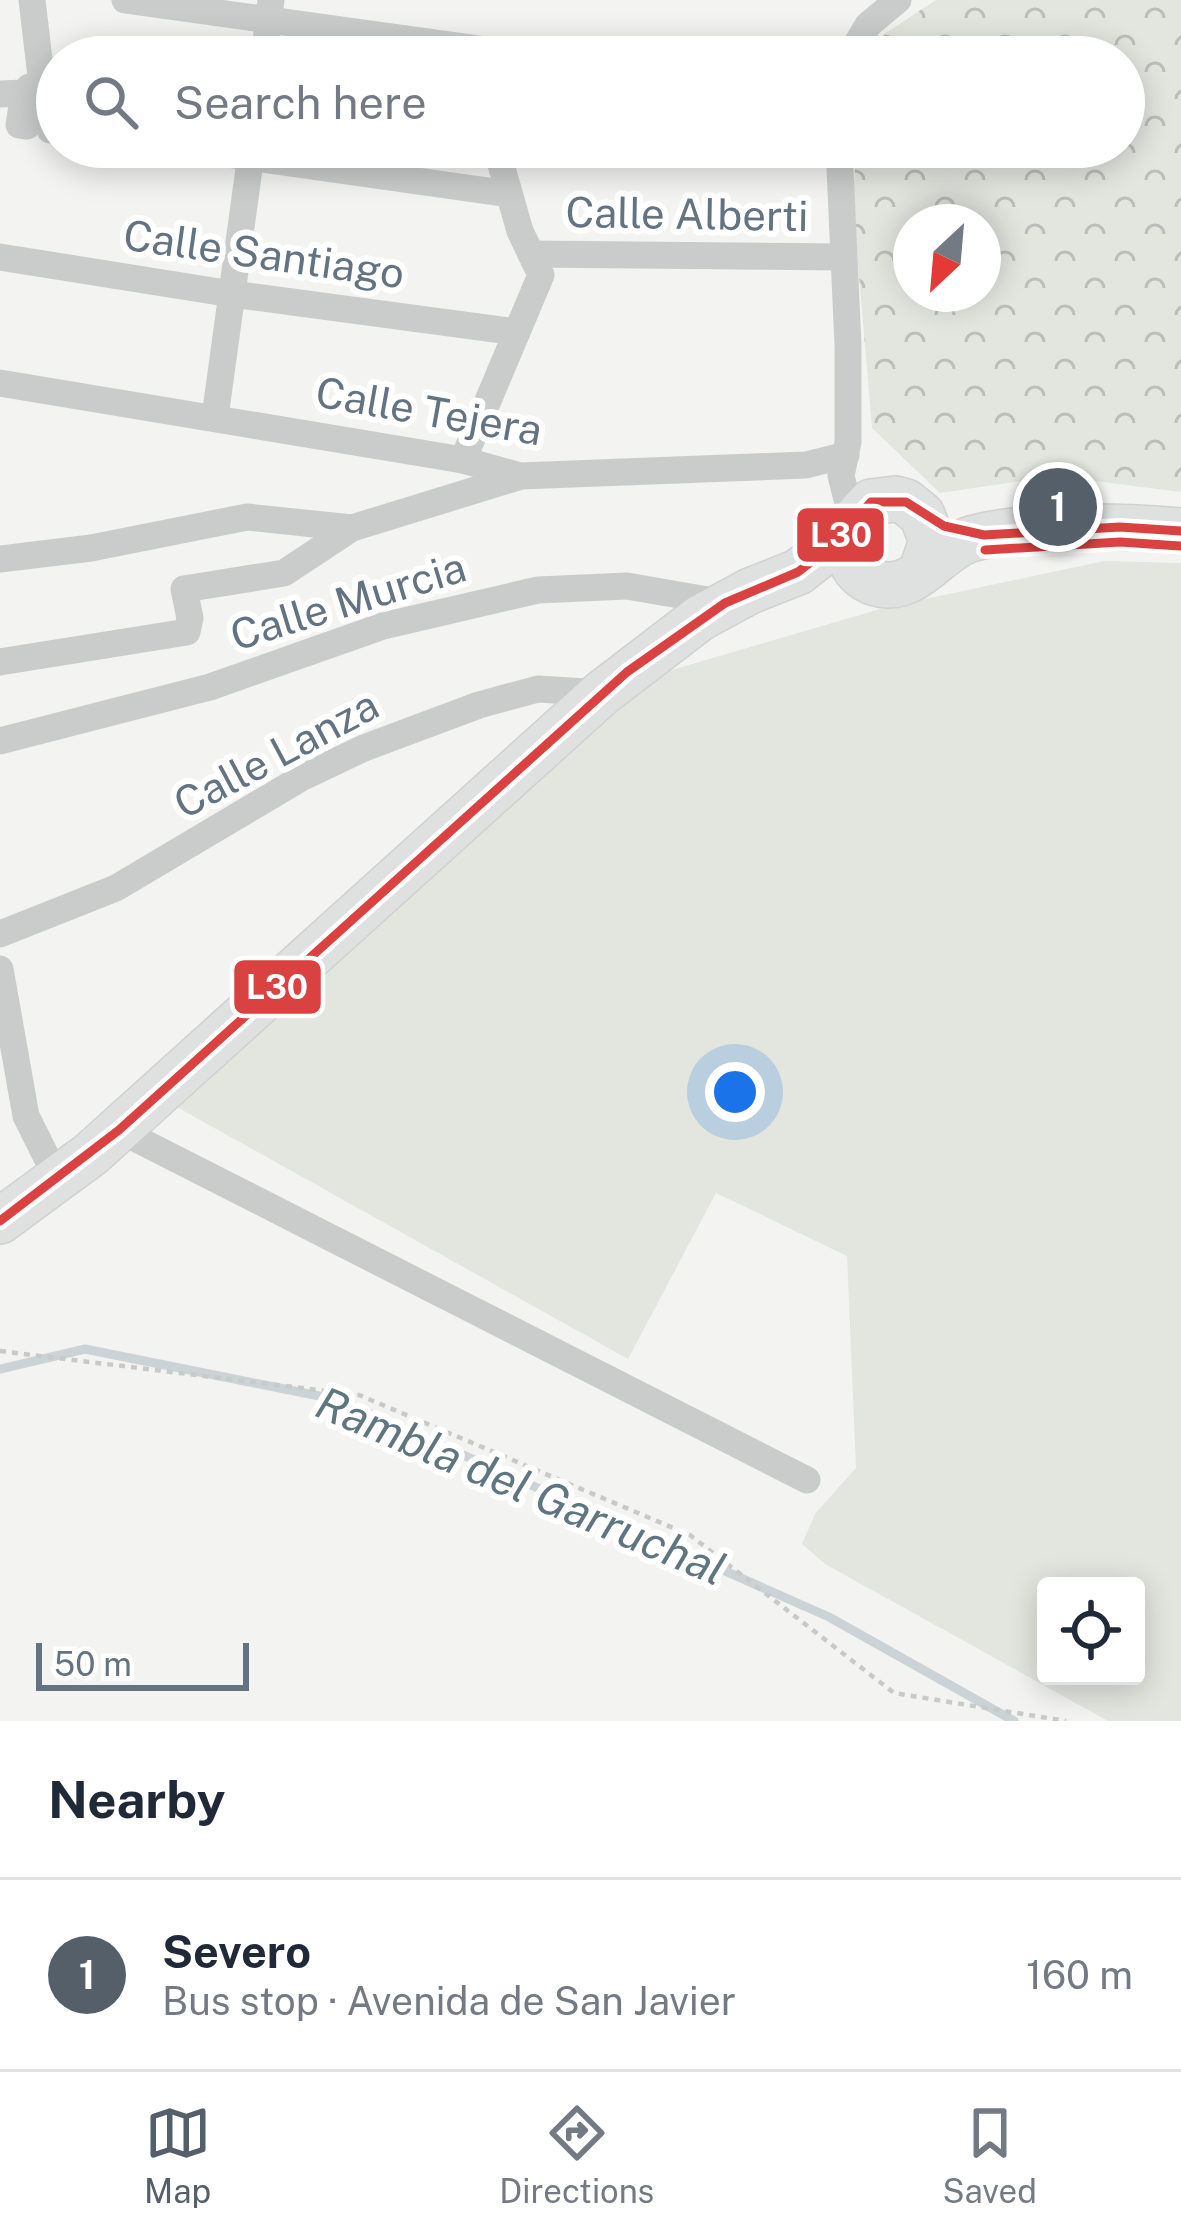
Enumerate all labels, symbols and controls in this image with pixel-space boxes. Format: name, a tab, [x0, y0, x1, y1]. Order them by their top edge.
search box	[36, 36, 1145, 168]
icon: search	[78, 69, 144, 135]
text: Search here	[174, 76, 427, 129]
street label: Calle Alberti	[565, 187, 809, 240]
north arrow	[893, 204, 1001, 312]
street label: Calle Santiago	[121, 210, 408, 297]
street label: Calle Tejera	[312, 367, 546, 455]
pin: 1	[1019, 462, 1097, 552]
line badge: L30	[795, 506, 886, 564]
text: L30	[810, 516, 872, 554]
street label: Calle Murcia	[224, 542, 471, 660]
street label: Calle Lanza	[165, 679, 386, 828]
line badge: L30	[232, 958, 323, 1016]
text: L30	[246, 968, 308, 1006]
your location	[705, 1062, 765, 1122]
water label: Rambla del Garruchal	[309, 1375, 734, 1596]
map controls	[1037, 1577, 1145, 1685]
button: locate	[1037, 1577, 1145, 1685]
scale bar	[36, 1637, 249, 1690]
text: 50 m	[54, 1645, 132, 1683]
text: Nearby	[48, 1770, 225, 1829]
text: Severo	[162, 1925, 311, 1978]
text: 1	[79, 1952, 95, 1998]
text: 160 m	[1026, 1952, 1133, 1998]
text: Bus stop · Avenida de San Javier	[162, 1978, 736, 2024]
tab: Map	[144, 2100, 211, 2210]
tab: Directions	[499, 2100, 654, 2210]
tab: Saved	[943, 2100, 1037, 2210]

